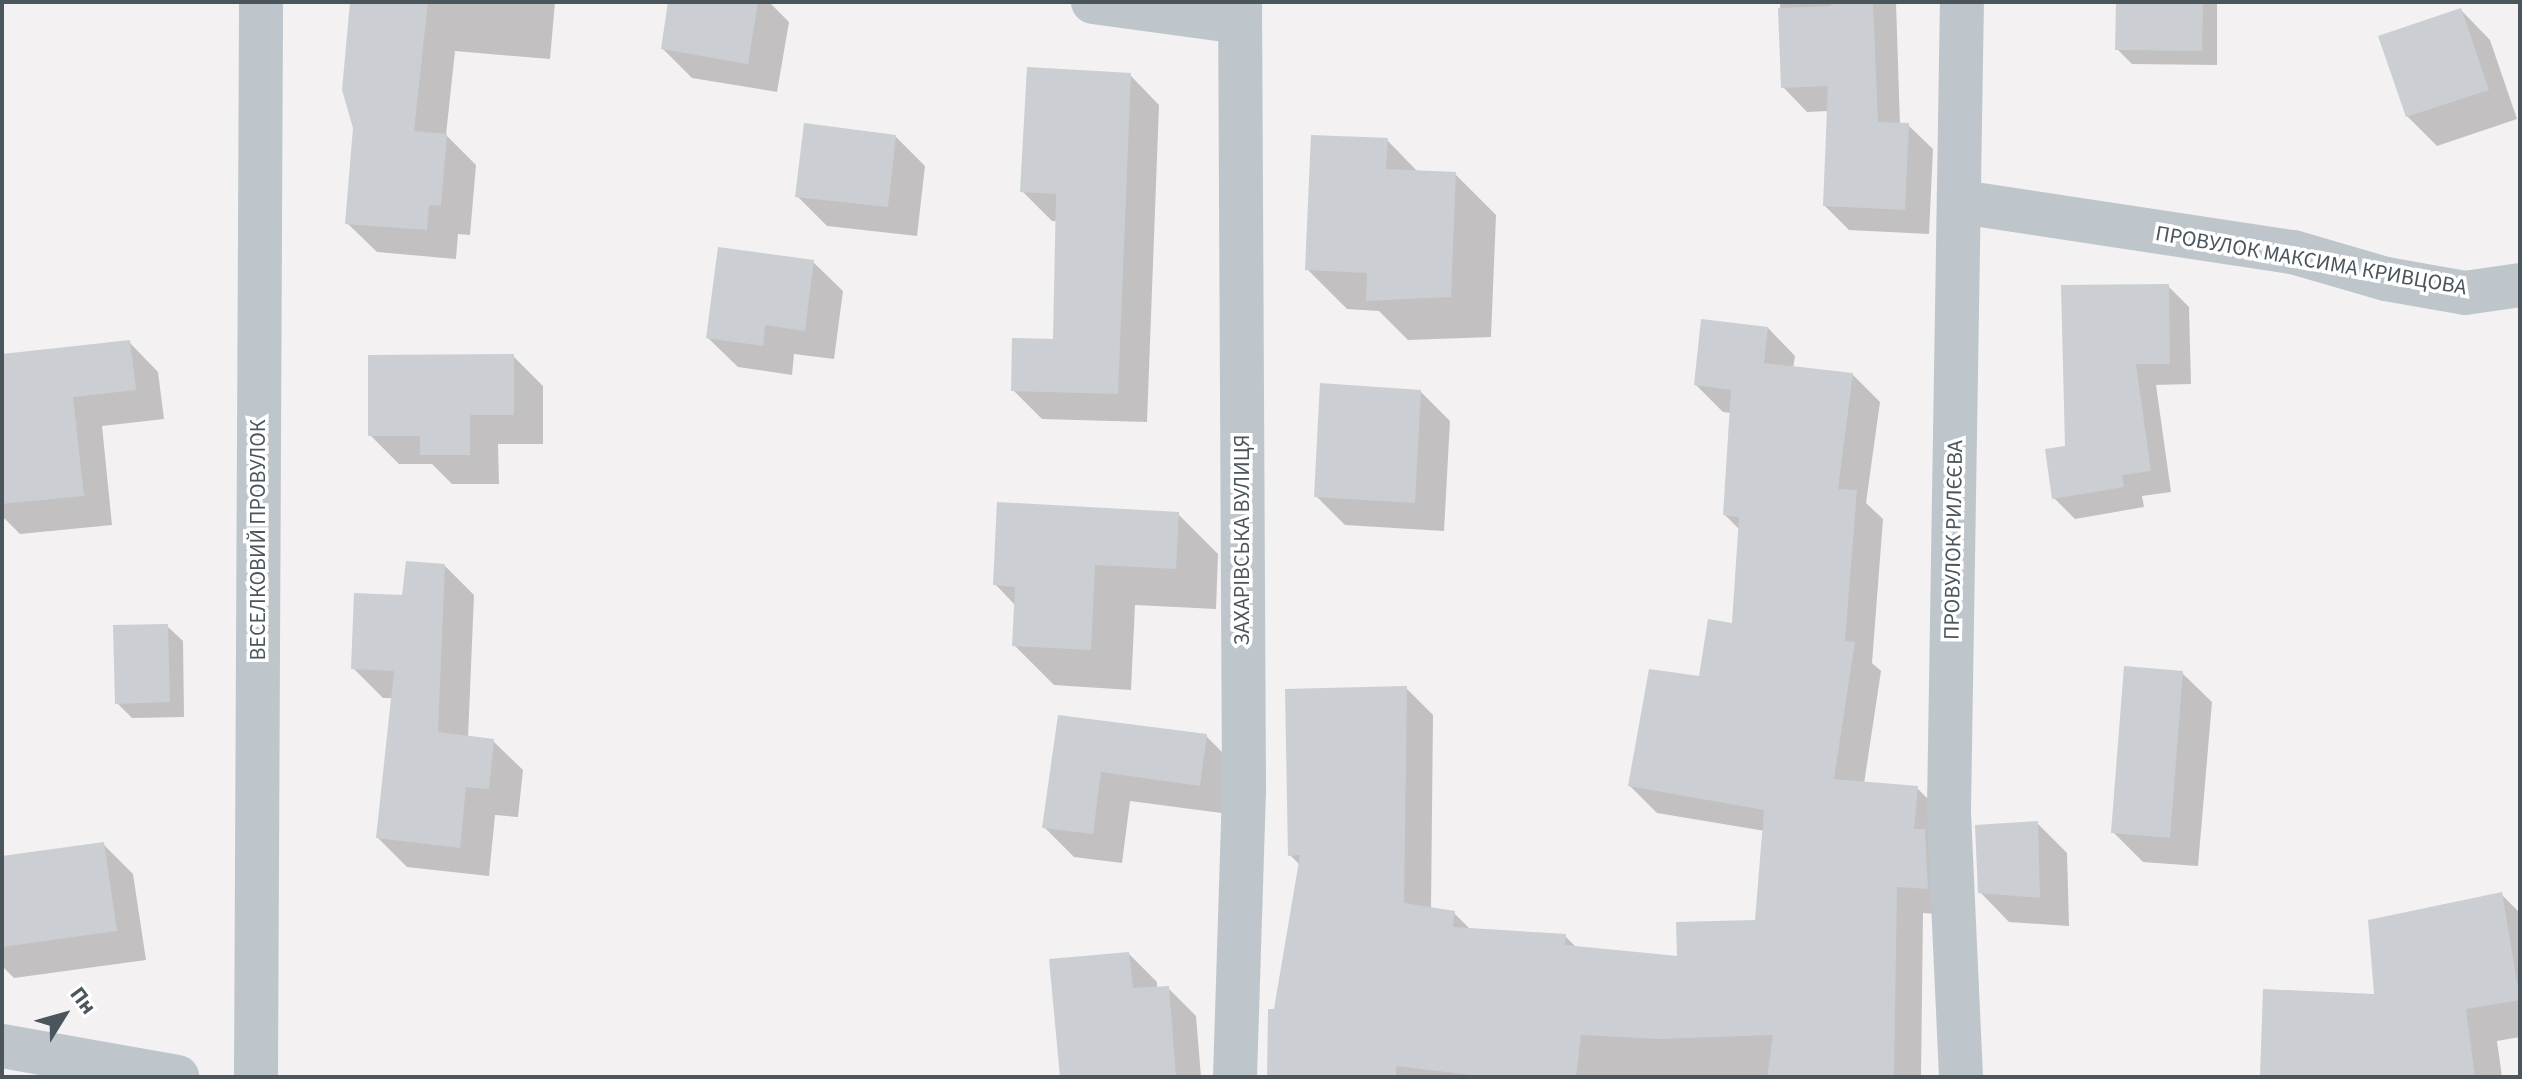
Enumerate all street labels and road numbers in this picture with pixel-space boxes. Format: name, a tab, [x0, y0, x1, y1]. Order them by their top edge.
street label: ПРОВУЛОК МАКСИМА КРИВЦОВА	[2153, 221, 2469, 301]
street label: ВЕСЕЛКОВИЙ ПРОВУЛОК	[246, 419, 272, 661]
street label: ЗАХАРІВСЬКА ВУЛИЦЯ	[1230, 434, 1256, 646]
street label: ПРОВУЛОК РИЛЄЄВА	[1939, 440, 1969, 640]

